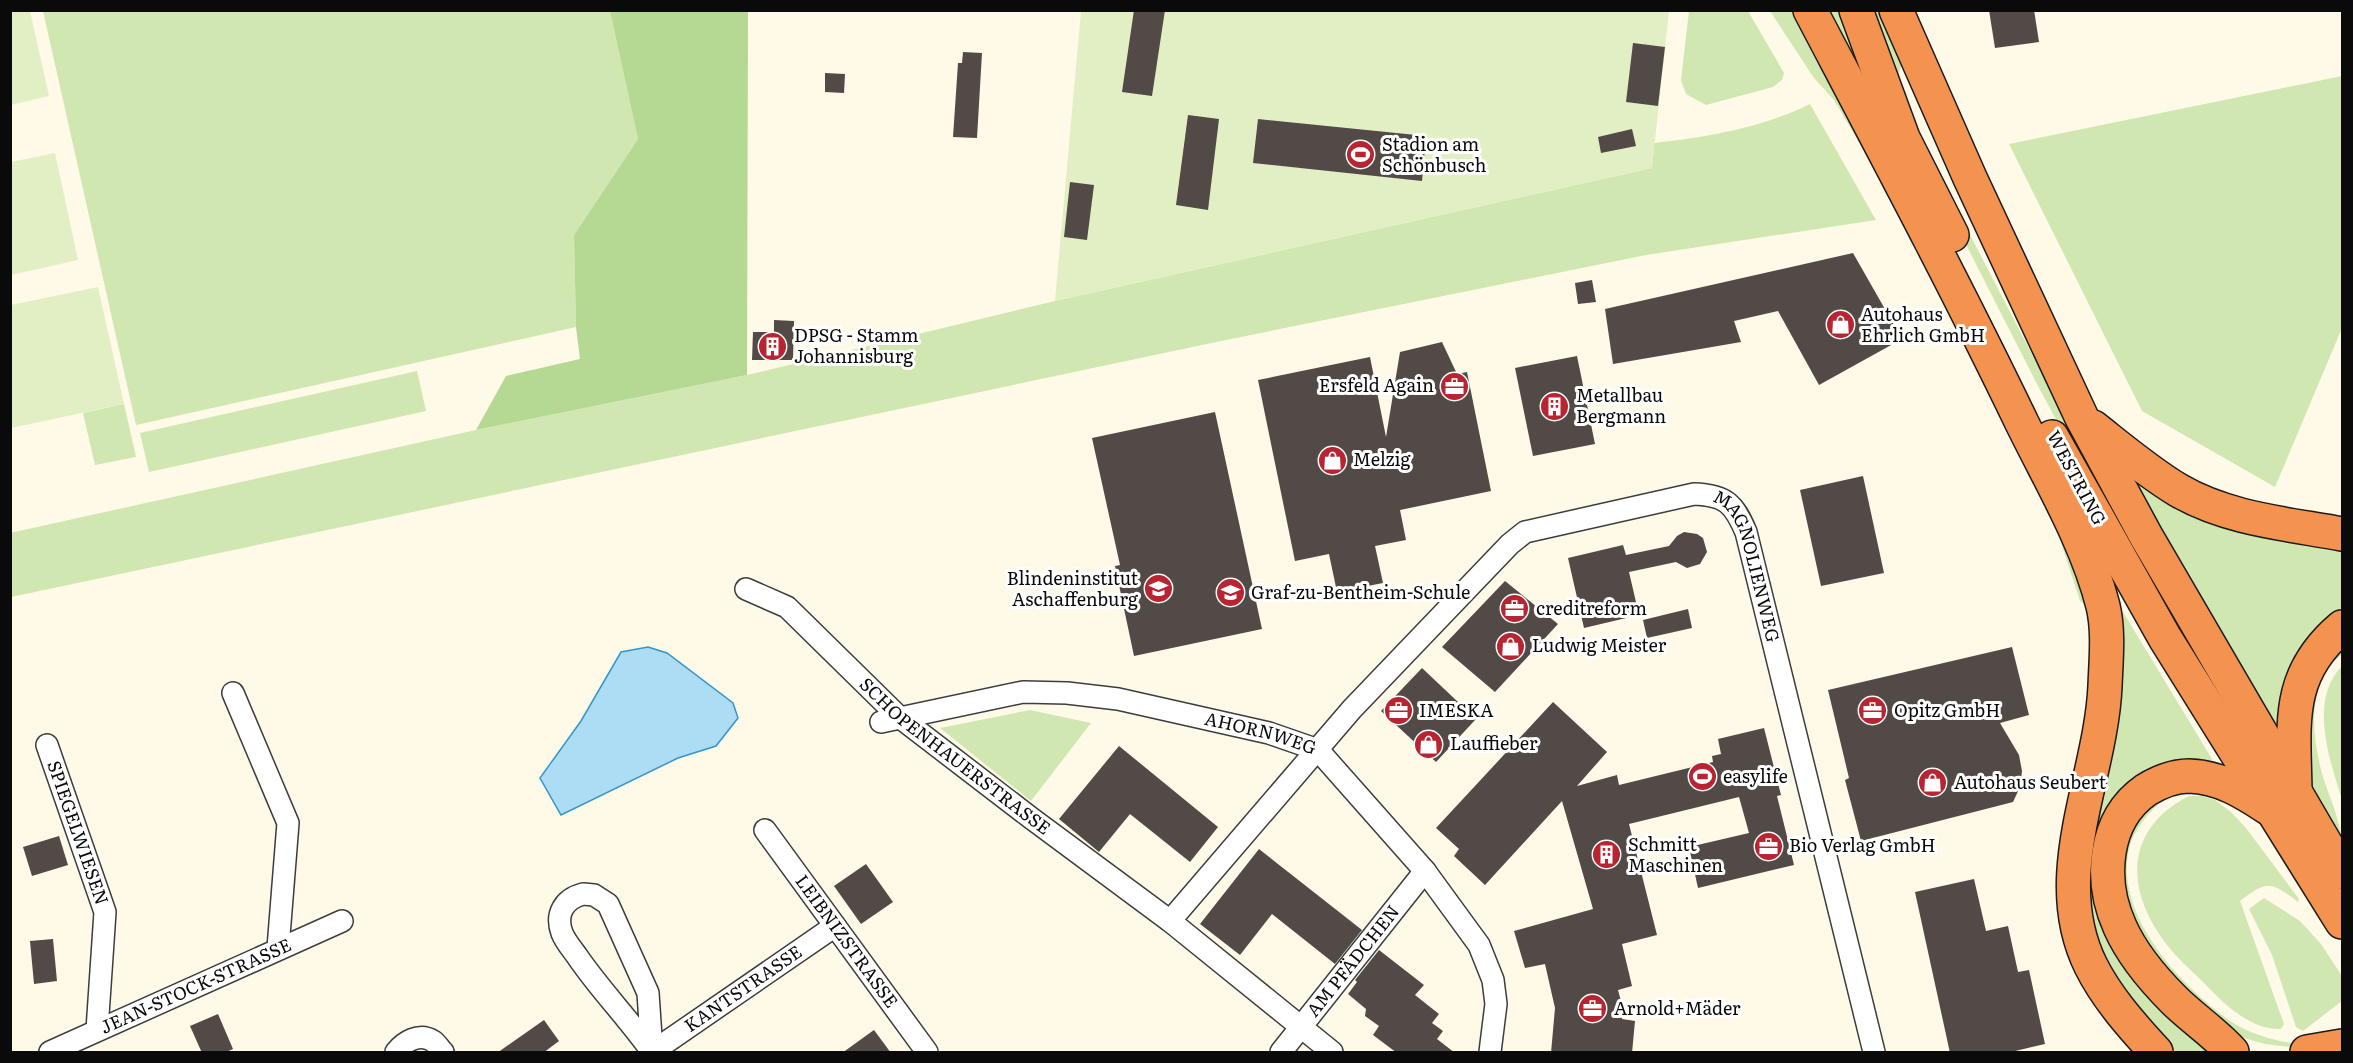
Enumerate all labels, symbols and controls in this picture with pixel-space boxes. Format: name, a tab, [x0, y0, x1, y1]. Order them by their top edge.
place label: Stadion am Schönbusch	[1382, 130, 1486, 178]
sports icon: Stadion am Schönbusch	[1345, 139, 1377, 171]
place label: Autohaus Ehrlich GmbH	[1861, 300, 1985, 348]
shop icon: Autohaus Ehrlich GmbH	[1824, 309, 1856, 341]
place label: DPSG - Stamm Johannisburg	[794, 321, 918, 369]
building icon: DPSG - Stamm Johannisburg	[757, 330, 789, 362]
office icon: Ersfeld Again	[1439, 370, 1471, 402]
place label: Ersfeld Again	[1319, 371, 1434, 398]
place label: Metallbau Bergmann	[1576, 381, 1666, 429]
building icon: Metallbau Bergmann	[1539, 390, 1571, 422]
street label: WESTRING	[2041, 425, 2114, 529]
shop icon: Melzig	[1316, 444, 1348, 476]
place label: Melzig	[1353, 445, 1412, 472]
street label: MAGNOLIENWEG	[1709, 482, 1788, 645]
place label: Blindeninstitut Aschaffenburg	[1007, 564, 1139, 612]
school or university icon: Blindeninstitut Aschaffenburg	[1143, 573, 1175, 605]
school or university icon: Graf-zu-Bentheim-Schule	[1214, 577, 1246, 609]
place label: Graf-zu-Bentheim-Schule	[1251, 578, 1470, 605]
office icon: creditreform	[1499, 593, 1531, 625]
place label: creditreform	[1536, 594, 1647, 621]
shop icon: Ludwig Meister	[1495, 630, 1527, 662]
place label: Ludwig Meister	[1532, 631, 1667, 658]
street label: SCHOPENHAUERSTRASSE	[854, 671, 1057, 840]
office icon: IMESKA	[1382, 695, 1414, 727]
office icon: Opitz GmbH	[1857, 695, 1889, 727]
place label: IMESKA	[1419, 696, 1493, 723]
place label: Opitz GmbH	[1894, 696, 2000, 723]
street label: AHORNWEG	[1202, 704, 1320, 760]
shop icon: Lauffieber	[1413, 728, 1445, 760]
place label: Lauffieber	[1450, 729, 1538, 756]
street label: SPIEGELWIESEN	[41, 757, 116, 908]
sports icon: easylife	[1686, 761, 1718, 793]
place label: easylife	[1723, 762, 1788, 789]
shop icon: Autohaus Seubert	[1917, 767, 1949, 799]
place label: Autohaus Seubert	[1954, 768, 2107, 795]
place label: Schmitt Maschinen	[1628, 830, 1723, 878]
office icon: Bio Verlag GmbH	[1752, 830, 1784, 862]
place label: Bio Verlag GmbH	[1789, 831, 1936, 858]
building icon: Schmitt Maschinen	[1591, 839, 1623, 871]
street label: LEIBNIZSTRASSE	[790, 868, 905, 1013]
street label: AM PFÄDCHEN	[1299, 899, 1405, 1022]
street label: JEAN-STOCK-STRASSE	[96, 931, 295, 1040]
street label: KANTSTRASSE	[678, 938, 807, 1038]
office icon: Arnold+Mäder	[1577, 993, 1609, 1025]
place label: Arnold+Mäder	[1614, 994, 1741, 1021]

